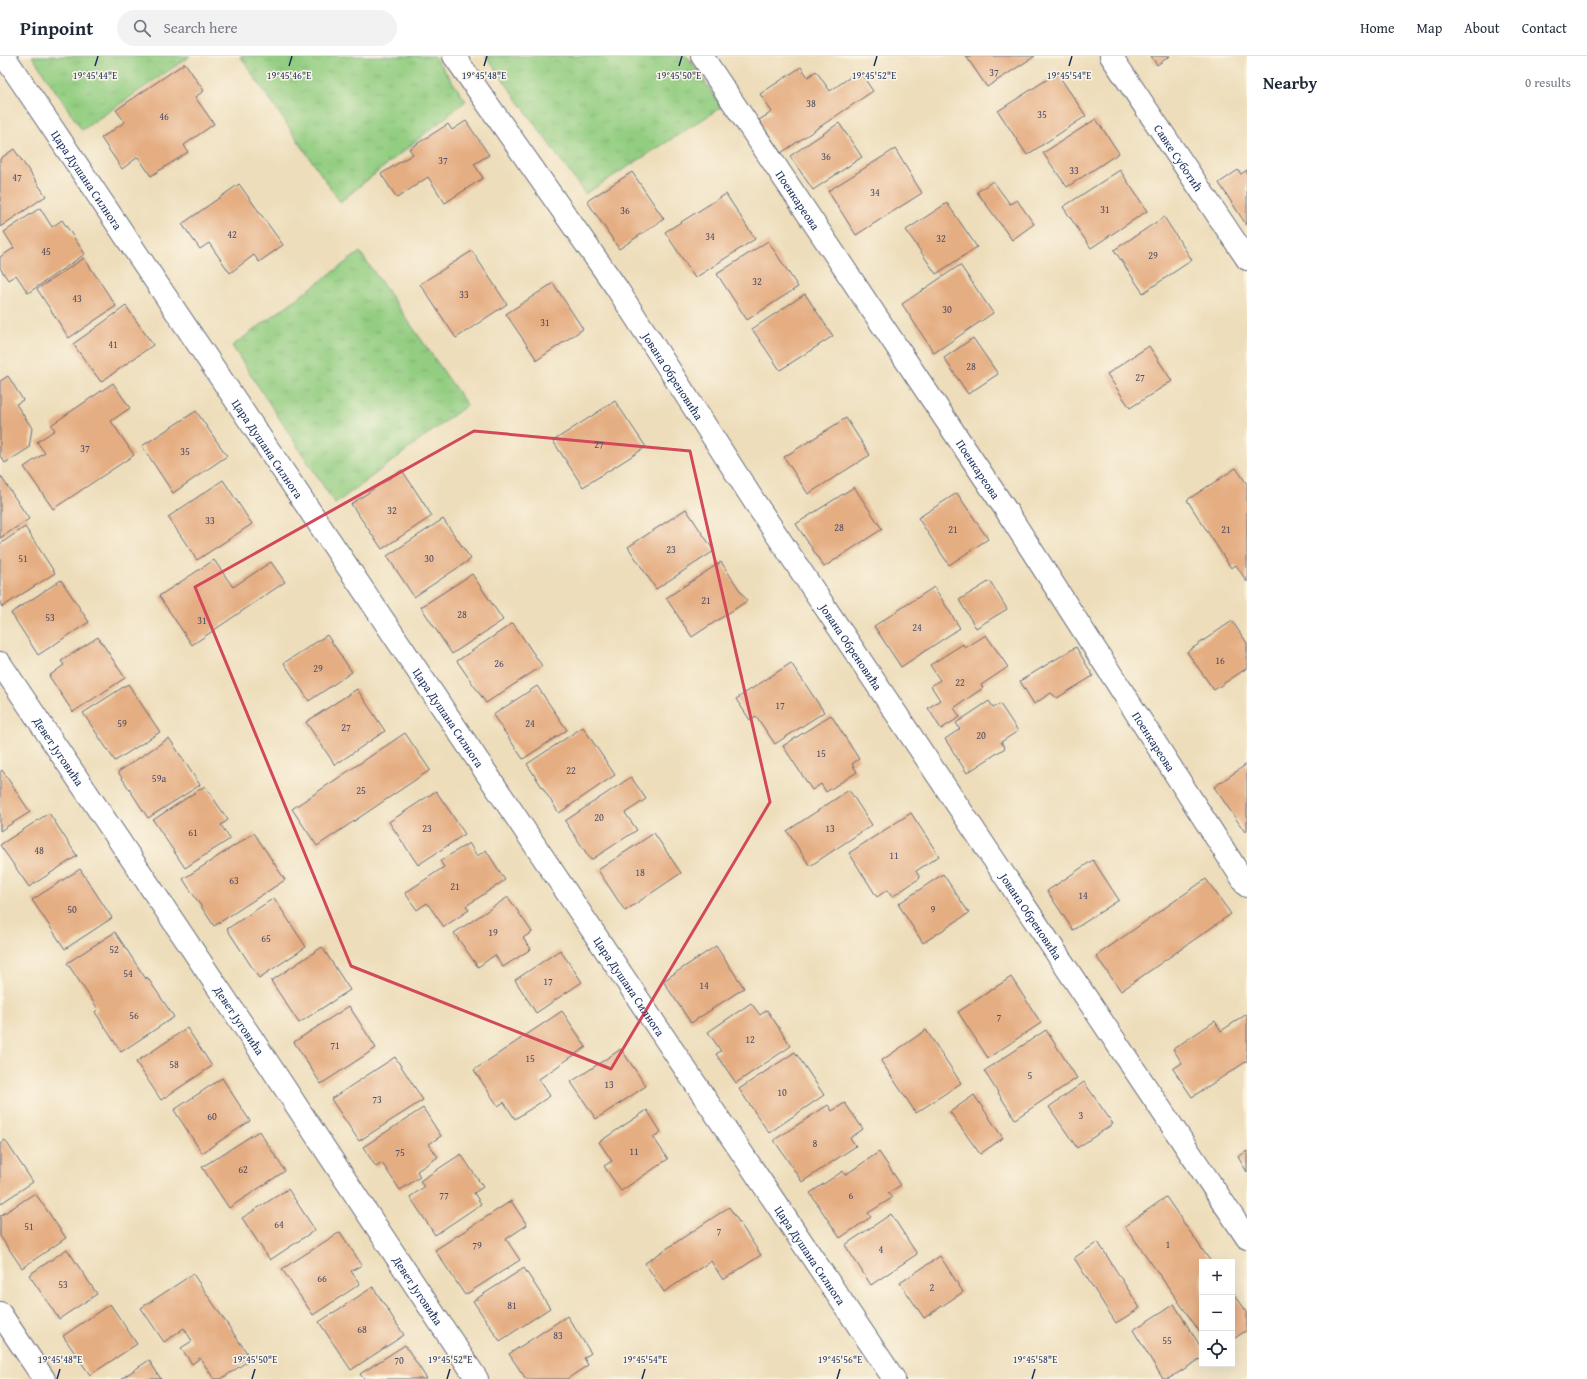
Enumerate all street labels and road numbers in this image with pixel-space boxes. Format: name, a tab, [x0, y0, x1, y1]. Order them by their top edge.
street label: Савке Суботић	[1150, 121, 1208, 194]
street label: Цара Душана Силнога	[48, 127, 127, 233]
street label: Поенкареова	[772, 167, 824, 233]
street label: Јована Обреновића	[638, 327, 708, 423]
street label: Цара Душана Силнога	[228, 395, 308, 502]
street label: Поенкареова	[952, 436, 1005, 502]
street label: Јована Обреновића	[815, 598, 887, 694]
street label: Цара Душана Силнога	[409, 664, 489, 771]
street label: Поенкареова	[1129, 708, 1180, 775]
street label: Девет Југовића	[29, 712, 89, 789]
street label: Јована Обреновића	[995, 868, 1067, 963]
street label: Цара Душана Силнога	[590, 933, 669, 1039]
street label: Девет Југовића	[210, 981, 269, 1058]
street label: Цара Душана Силнога	[771, 1202, 850, 1308]
street label: Девет Југовића	[389, 1251, 448, 1329]

